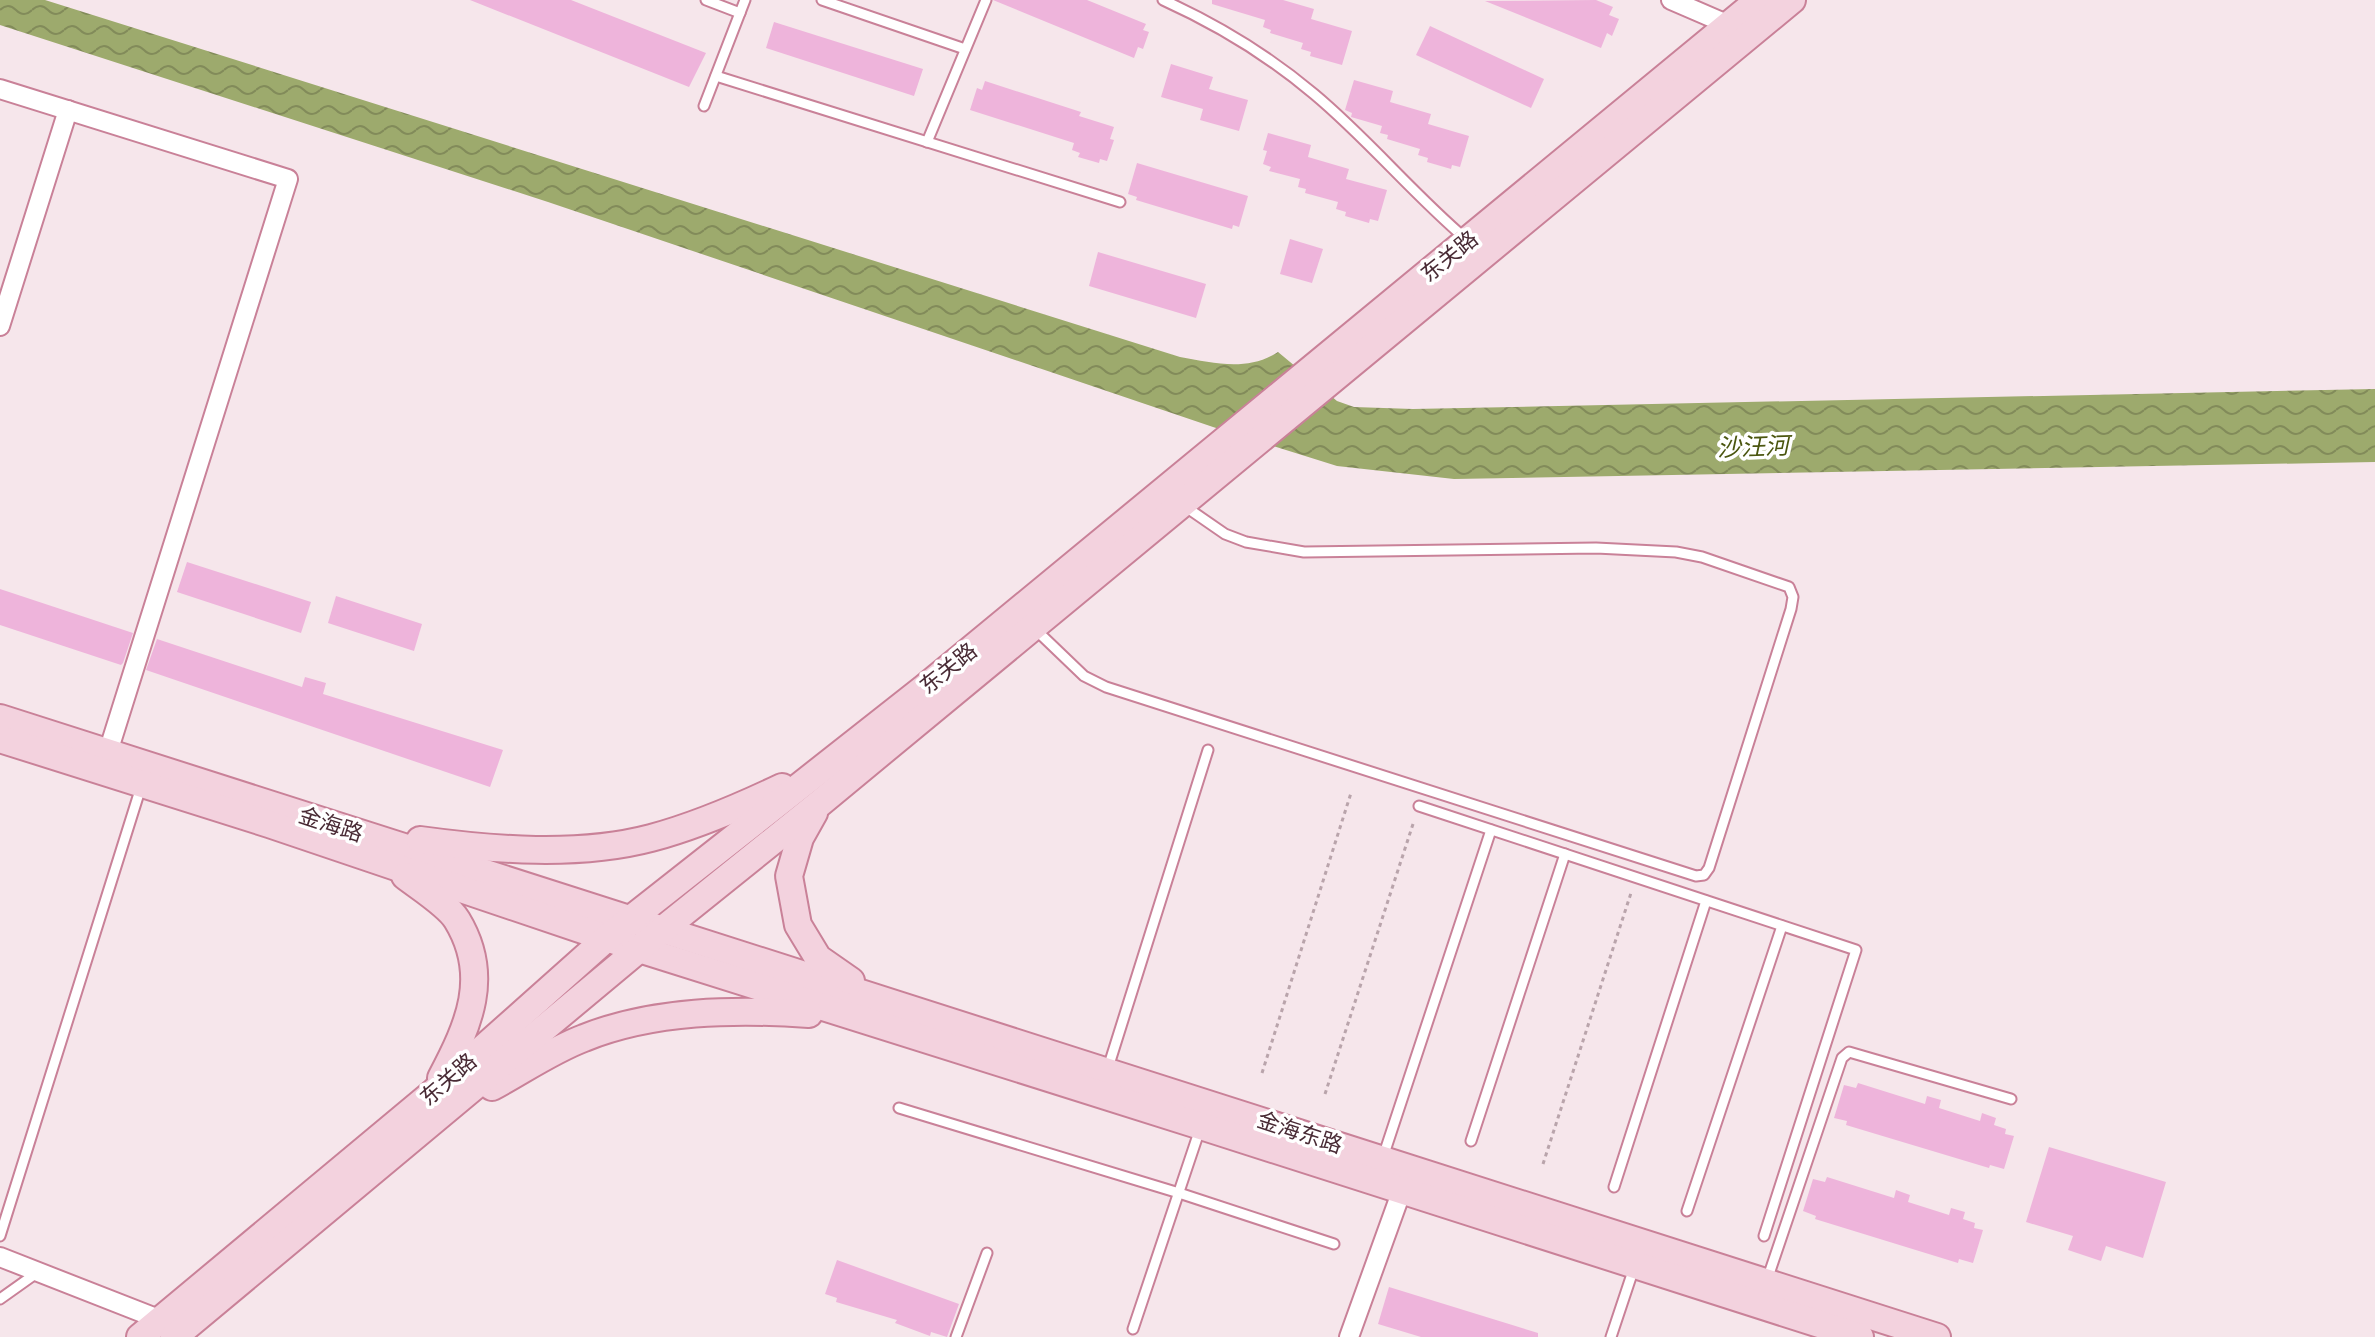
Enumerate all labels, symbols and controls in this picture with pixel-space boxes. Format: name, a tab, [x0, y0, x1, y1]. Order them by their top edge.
street label: 东关路	[1416, 226, 1483, 287]
water label: 沙汪河	[1717, 432, 1793, 462]
street label: 东关路	[915, 638, 982, 699]
street label: 金海路	[296, 802, 366, 847]
street label: 东关路	[415, 1048, 481, 1110]
street label: 金海东路	[1254, 1107, 1346, 1158]

